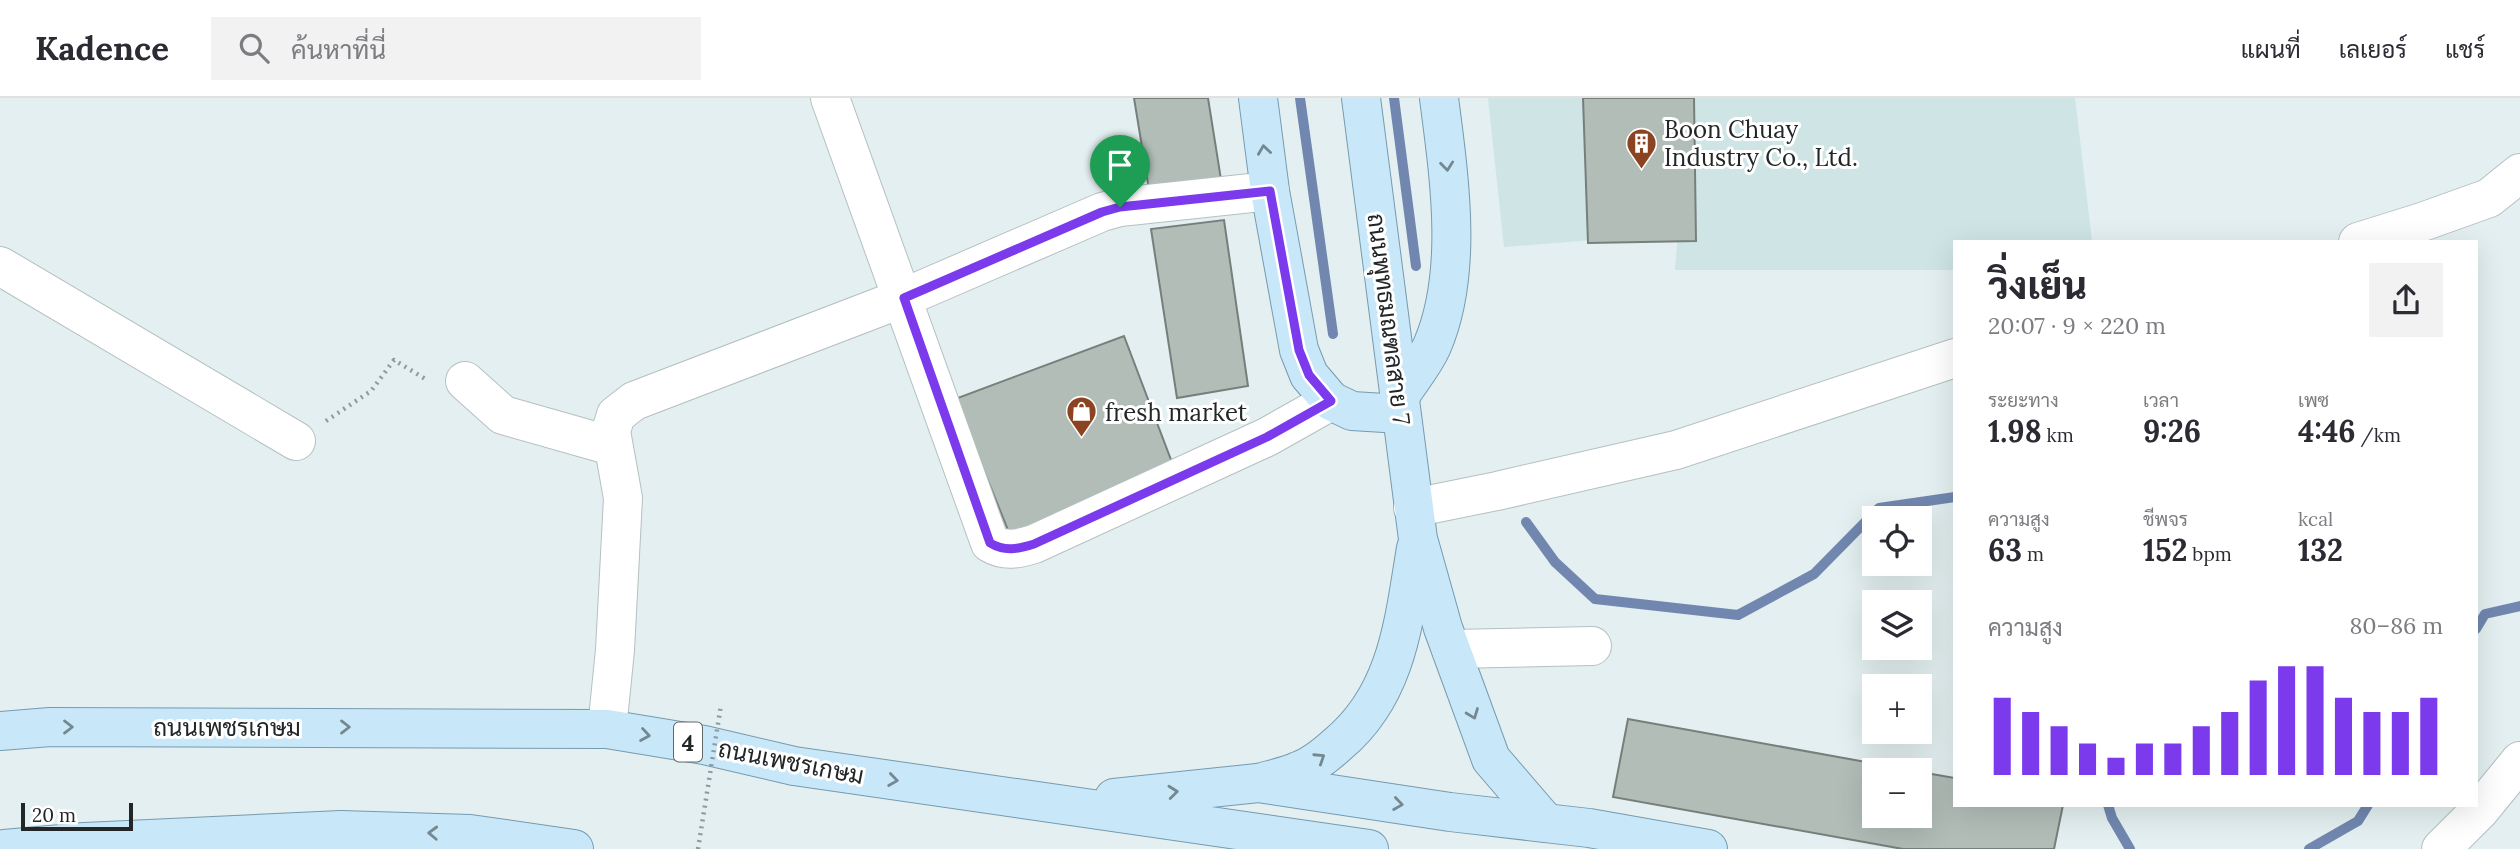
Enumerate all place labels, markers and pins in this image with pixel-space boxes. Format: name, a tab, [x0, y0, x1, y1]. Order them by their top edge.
place label: Boon Chuay Industry Co., Ltd.	[1664, 114, 1858, 173]
building icon: Boon Chuay Industry Co., Ltd.	[1624, 126, 1658, 170]
pin	[1090, 135, 1150, 207]
shop icon: fresh market	[1065, 395, 1099, 439]
place label: fresh market	[1105, 397, 1248, 428]

